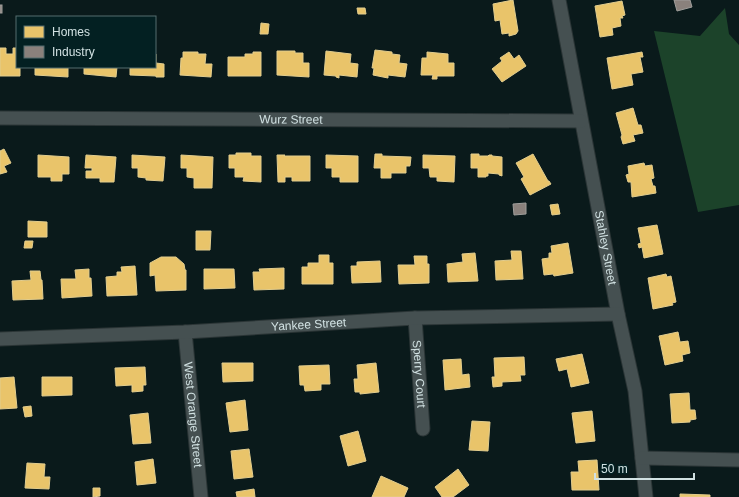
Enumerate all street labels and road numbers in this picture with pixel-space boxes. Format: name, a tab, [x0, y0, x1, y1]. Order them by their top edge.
street label: Wurz Street	[259, 112, 323, 127]
street label: Stahley Street	[592, 209, 620, 287]
street label: Yankee Street	[271, 315, 347, 334]
street label: Sperry Court	[410, 339, 429, 409]
street label: West Orange Street	[181, 361, 205, 469]

